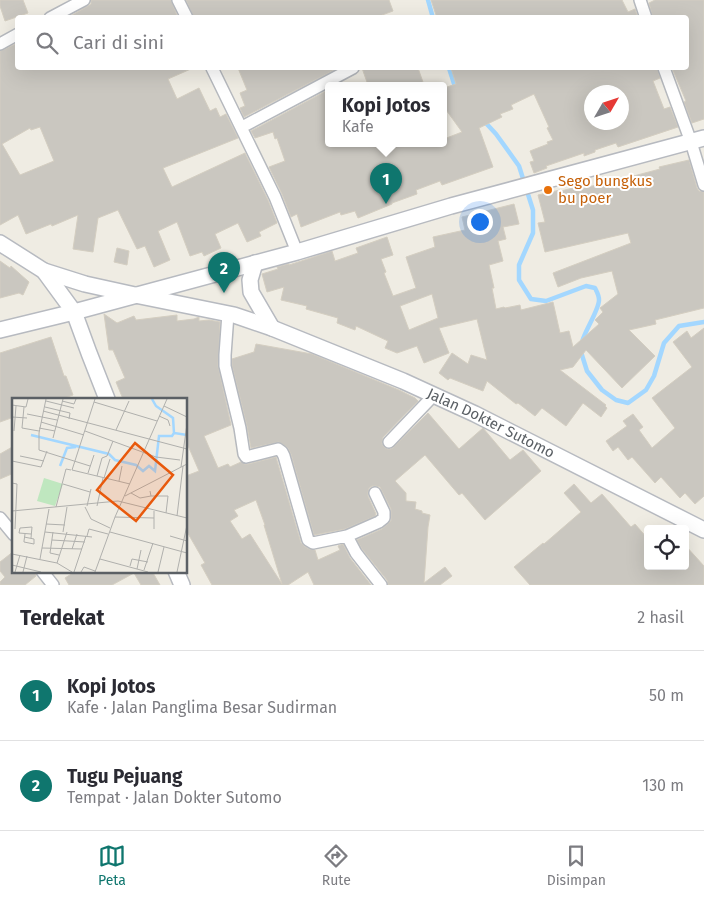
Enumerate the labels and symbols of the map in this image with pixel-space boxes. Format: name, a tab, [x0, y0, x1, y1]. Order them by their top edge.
north arrow	[584, 85, 629, 130]
pin: 1	[370, 163, 402, 204]
place label: Sego bungkus bu poer	[558, 172, 652, 207]
marker: Sego bungkus bu poer	[542, 184, 554, 196]
your location	[467, 209, 493, 235]
pin: 2	[208, 252, 240, 293]
street label: Jalan Dokter Sutomo	[424, 384, 558, 462]
inset map	[12, 398, 188, 572]

